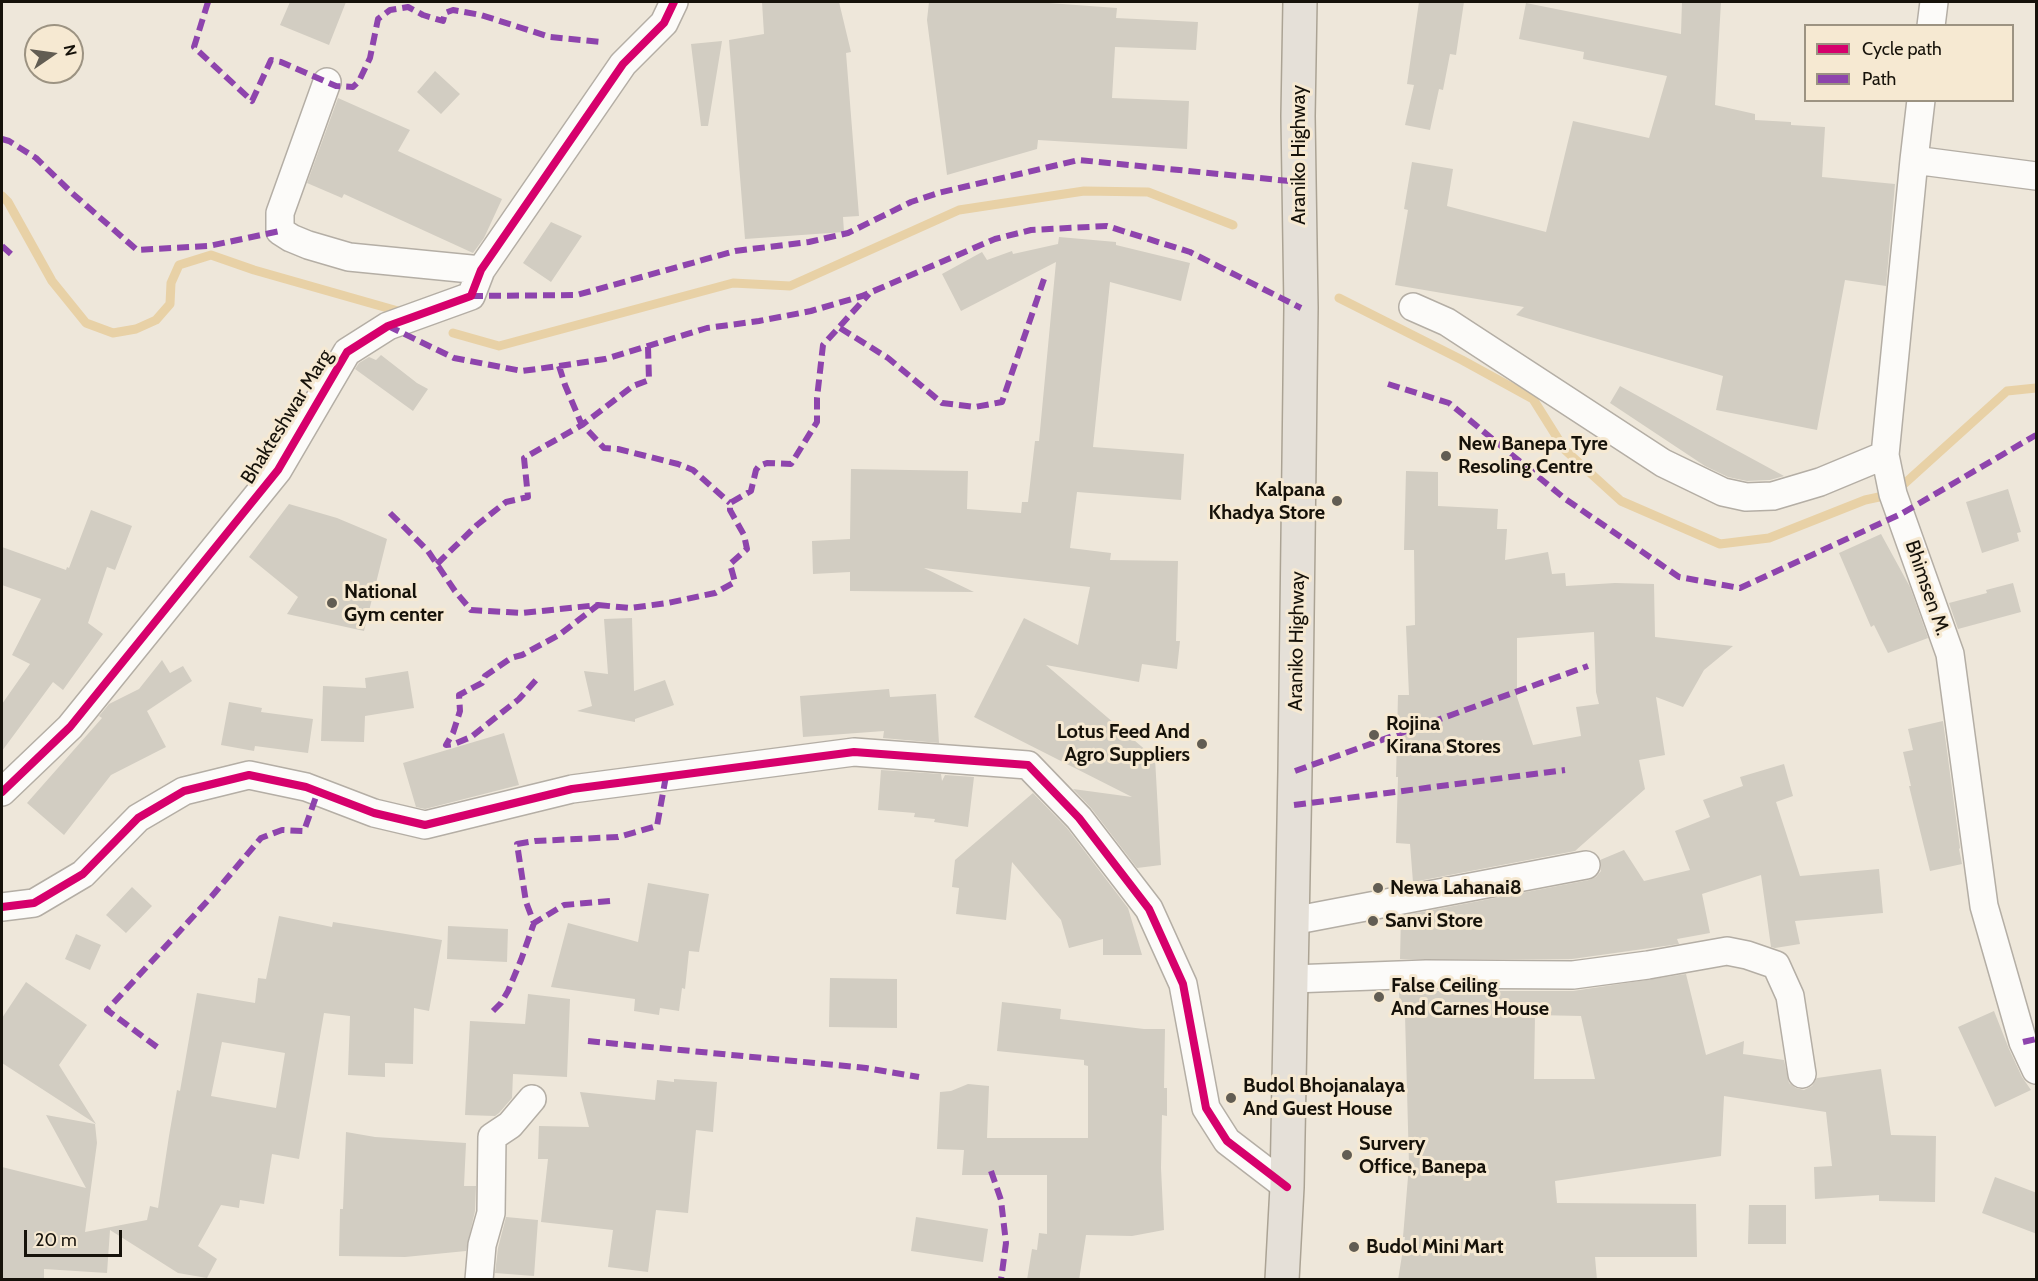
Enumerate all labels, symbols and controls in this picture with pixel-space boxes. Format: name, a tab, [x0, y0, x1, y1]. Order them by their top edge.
north arrow	[24, 24, 84, 84]
legend	[1804, 24, 2014, 102]
text: Cycle path	[1862, 38, 1942, 60]
text: N	[60, 43, 81, 58]
text: Path	[1862, 68, 1896, 90]
street label: Araniko Highway	[1287, 85, 1311, 225]
street label: Bhakteshwar Marg	[236, 345, 338, 489]
place label: New Banepa Tyre Resoling Centre	[1458, 432, 1608, 479]
marker: New Banepa Tyre Resoling Centre	[1439, 449, 1453, 463]
place label: Kalpana Khadya Store	[1209, 478, 1325, 525]
marker: Kalpana Khadya Store	[1330, 494, 1344, 508]
street label: Bhimsen M.	[1900, 537, 1954, 639]
street label: Araniko Highway	[1284, 571, 1310, 711]
place label: National Gym center	[344, 580, 444, 627]
marker: National Gym center	[325, 596, 339, 610]
place label: Rojina Kirana Stores	[1386, 712, 1501, 759]
place label: Lotus Feed And Agro Suppliers	[1057, 720, 1190, 767]
marker: Rojina Kirana Stores	[1367, 728, 1381, 742]
marker: Lotus Feed And Agro Suppliers	[1195, 737, 1209, 751]
place label: Newa Lahanai8	[1390, 876, 1522, 900]
marker: Newa Lahanai8	[1371, 881, 1385, 895]
place label: Sanvi Store	[1385, 909, 1483, 933]
marker: Sanvi Store	[1366, 914, 1380, 928]
place label: False Ceiling And Carnes House	[1391, 974, 1549, 1021]
marker: False Ceiling And Carnes House	[1372, 990, 1386, 1004]
place label: Budol Bhojanalaya And Guest House	[1243, 1074, 1405, 1121]
marker: Budol Bhojanalaya And Guest House	[1224, 1091, 1238, 1105]
place label: Survery Office, Banepa	[1359, 1132, 1486, 1179]
marker: Survery Office, Banepa	[1340, 1148, 1354, 1162]
scale bar	[27, 1218, 124, 1256]
text: 20 m	[35, 1229, 77, 1251]
place label: Budol Mini Mart	[1366, 1235, 1504, 1259]
marker: Budol Mini Mart	[1347, 1240, 1361, 1254]

